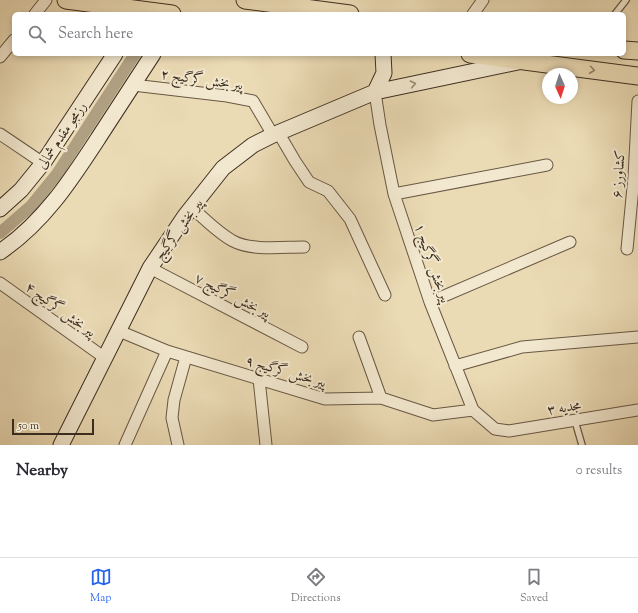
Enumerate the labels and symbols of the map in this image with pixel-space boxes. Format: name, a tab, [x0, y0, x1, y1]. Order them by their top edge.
street label: پیر بخش گرگیج ۲	[159, 64, 246, 98]
one-way arrow	[589, 65, 595, 74]
north arrow	[542, 68, 578, 104]
one-way arrow	[410, 81, 416, 89]
street label: رزمجو مقدم شمالی	[33, 99, 93, 174]
street label: کشاورز ۶	[608, 149, 632, 199]
street label: پیر بخش گرگیج	[150, 194, 210, 266]
street label: پیر بخش گرگیج ۱	[407, 221, 455, 308]
street label: پیر بخش گرگیج ۷	[190, 268, 275, 326]
street label: پیر بخش گرگیج ۴	[20, 277, 101, 345]
street label: پیر بخش گرگیج ۹	[243, 351, 330, 395]
street label: مجدیه ۳	[546, 396, 583, 422]
scale bar	[12, 417, 94, 436]

